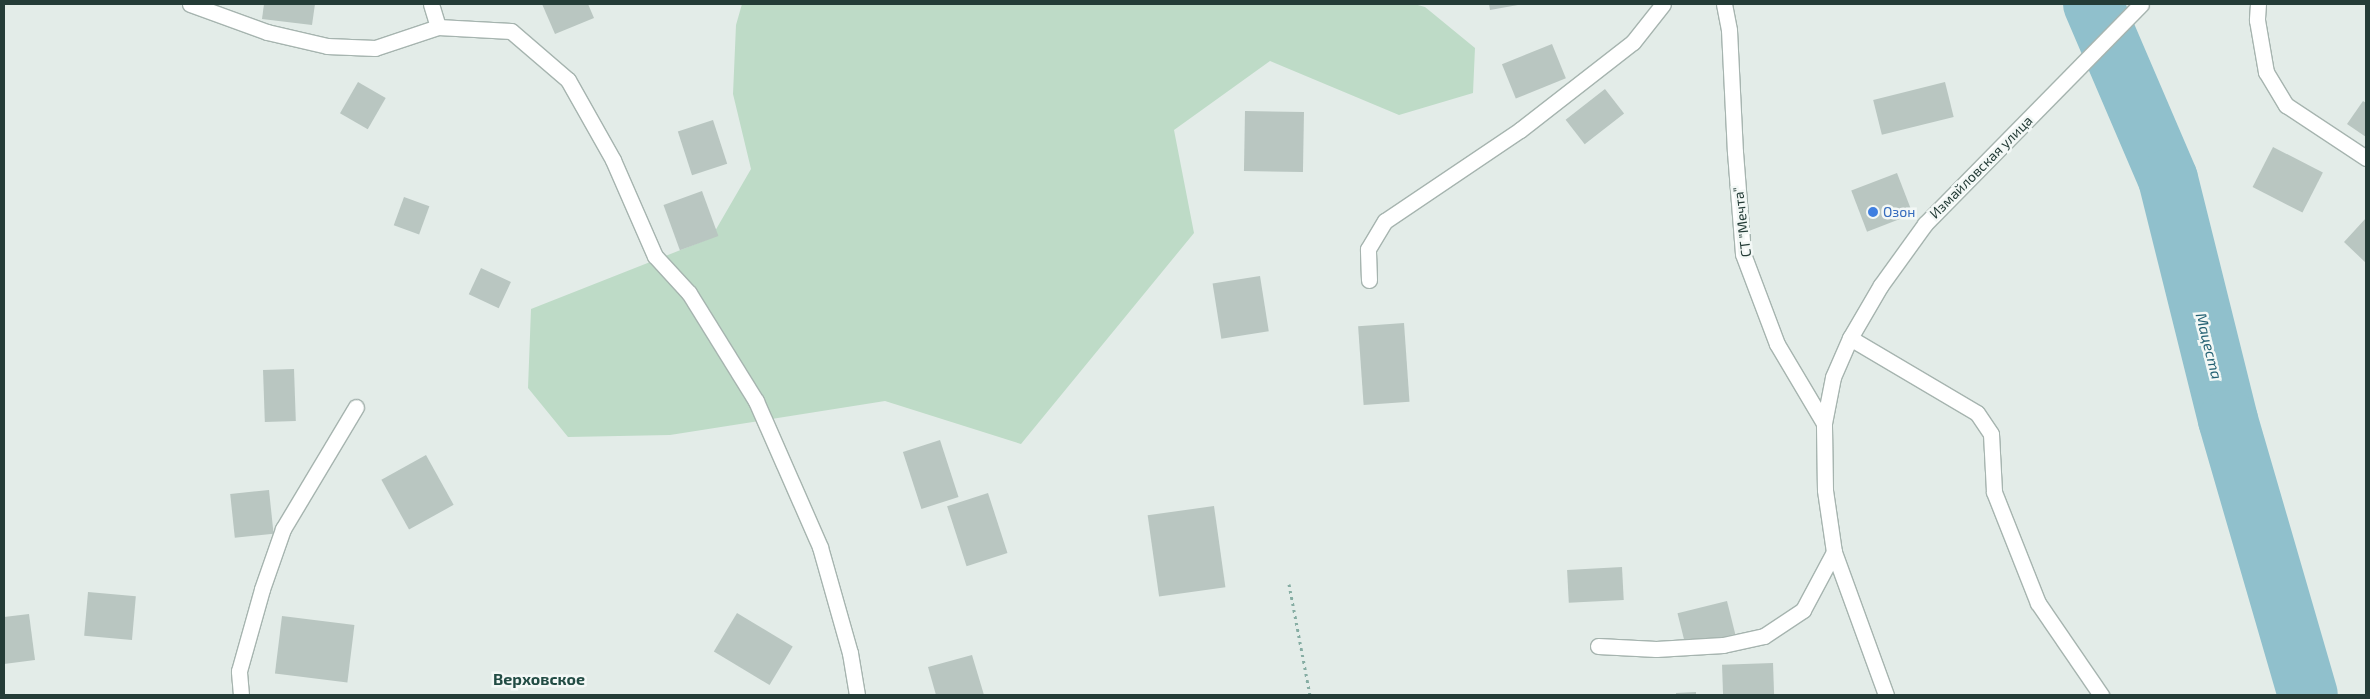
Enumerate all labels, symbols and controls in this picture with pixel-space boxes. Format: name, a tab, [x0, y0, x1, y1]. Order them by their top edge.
street label: Измайловская улица	[1926, 112, 2036, 222]
street label: СТ "Мечта"	[1729, 186, 1755, 258]
place label: Озон	[1883, 204, 1915, 220]
marker: Озон	[1867, 206, 1879, 218]
water label: Мацеста	[2192, 311, 2226, 381]
district label: Верховское	[493, 669, 585, 689]

